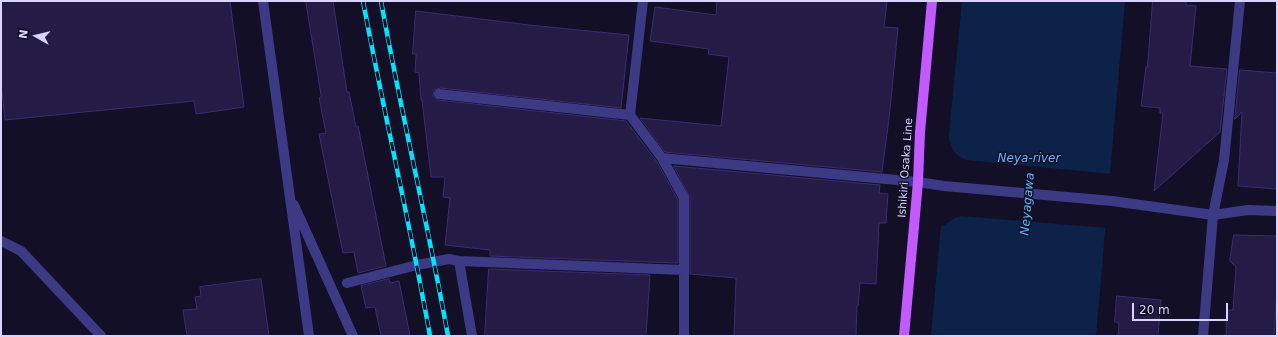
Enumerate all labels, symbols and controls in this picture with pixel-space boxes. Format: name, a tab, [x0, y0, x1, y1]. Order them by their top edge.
north arrow	[16, 16, 56, 56]
text: N	[17, 29, 31, 40]
street label: Ishikiri Osaka Line	[896, 118, 916, 218]
water label: Neya-river	[998, 152, 1060, 166]
water label: Neyagawa	[1018, 172, 1038, 236]
scale bar	[1134, 295, 1230, 321]
text: 20 m	[1139, 303, 1170, 317]

